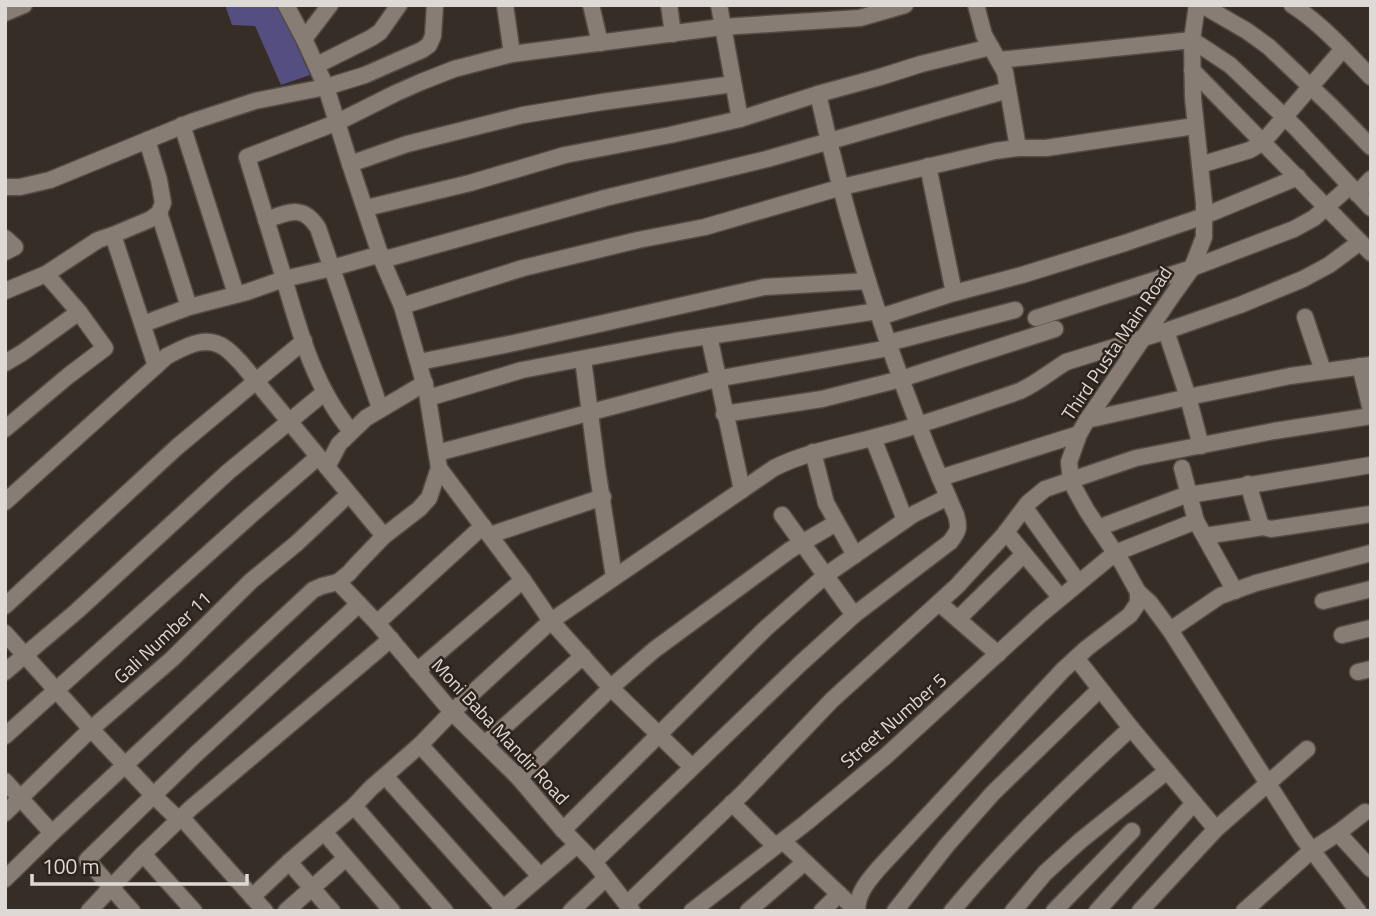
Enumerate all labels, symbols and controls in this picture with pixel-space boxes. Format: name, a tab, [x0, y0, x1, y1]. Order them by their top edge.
street label: Third Pusta Main Road	[1053, 260, 1179, 426]
street label: Gali Number 11	[107, 584, 217, 690]
street label: Moni Baba Mandir Road	[425, 651, 577, 811]
street label: Street Number 5	[833, 665, 953, 775]
scale bar	[32, 842, 247, 886]
text: 100 m	[42, 850, 99, 882]

